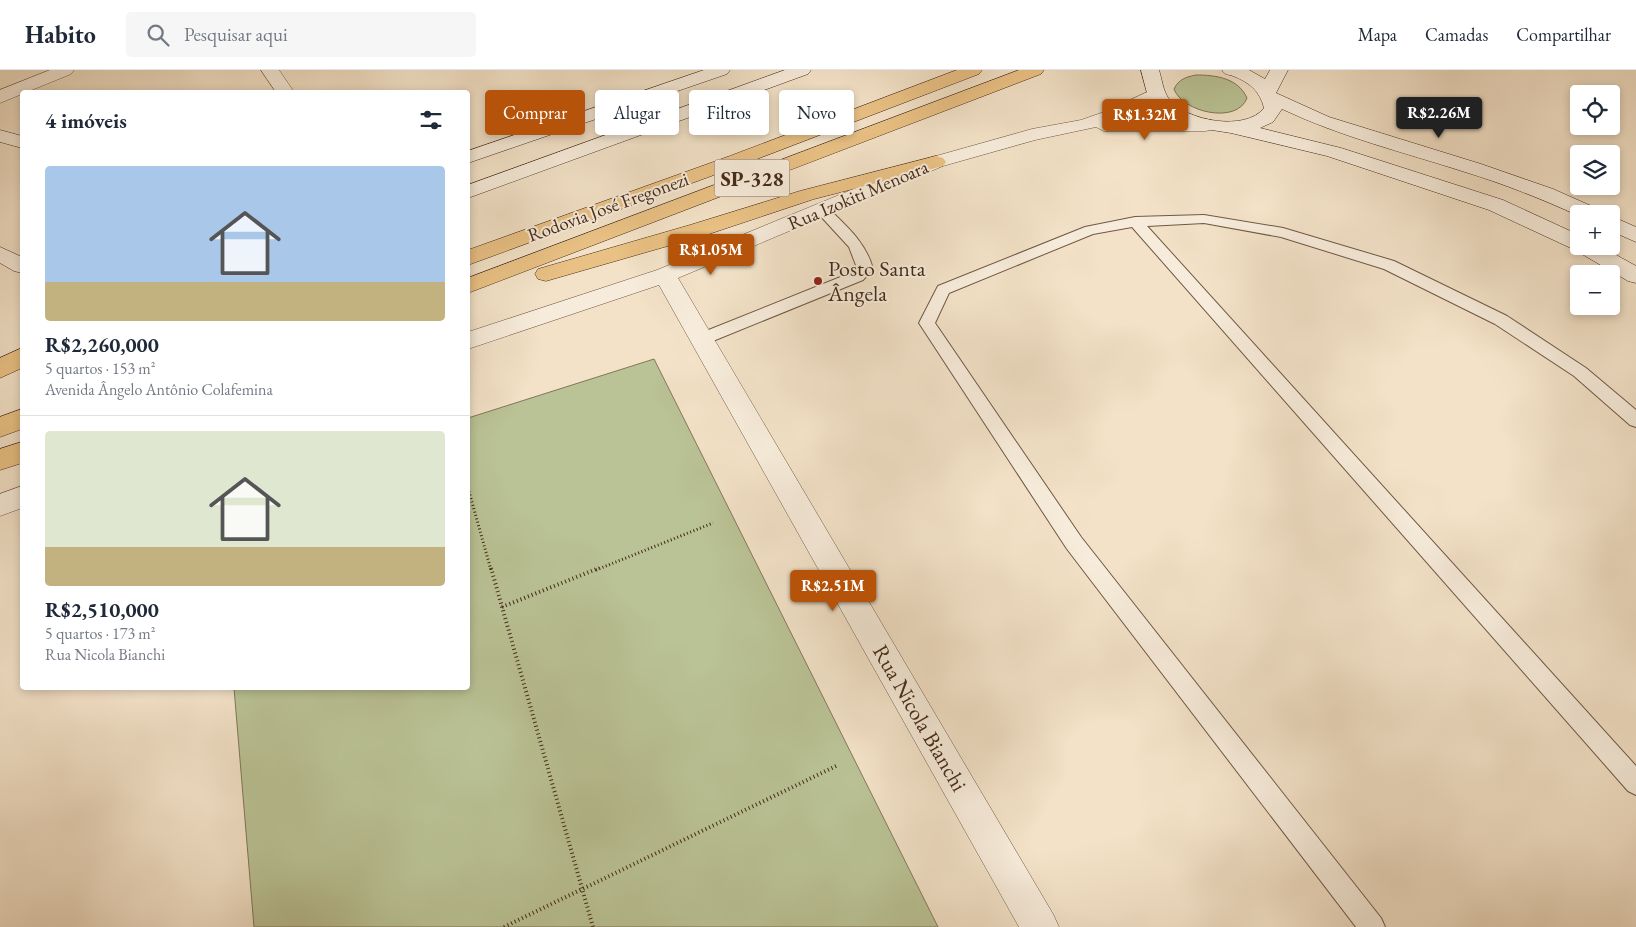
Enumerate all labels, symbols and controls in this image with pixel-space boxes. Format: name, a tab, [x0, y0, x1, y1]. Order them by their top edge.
search box	[126, 12, 476, 57]
text: Habito	[25, 19, 96, 50]
icon: search	[144, 21, 172, 49]
text: Pesquisar aqui	[184, 22, 288, 47]
text: Mapa	[1358, 23, 1397, 46]
text: Camadas	[1425, 23, 1488, 46]
text: Compartilhar	[1516, 23, 1611, 46]
map controls	[1570, 85, 1620, 315]
button: locate	[1570, 85, 1620, 135]
chip: Comprar	[485, 90, 585, 135]
chip: Alugar	[595, 90, 679, 135]
chip: Filtros	[689, 90, 769, 135]
chip: Novo	[779, 90, 854, 135]
pin: R$2.26M	[1393, 97, 1485, 139]
pin: R$1.32M	[1099, 98, 1191, 141]
text: R$2.26M	[1407, 102, 1471, 123]
text: R$1.32M	[1113, 104, 1177, 125]
icon: filters	[417, 106, 445, 134]
text: 4 imóveis	[45, 107, 127, 134]
button: layers	[1570, 145, 1620, 195]
street label: Rua Izokiti Menoara	[784, 154, 932, 236]
road number: SP-328	[714, 160, 790, 196]
street label: Rodovia José Fregonezi	[524, 166, 692, 248]
icon: home	[200, 198, 290, 288]
button: +	[1570, 205, 1620, 255]
pin: R$1.05M	[665, 234, 757, 276]
text: R$1.05M	[679, 239, 743, 260]
place label: Posto Santa Ângela	[827, 254, 926, 308]
button: −	[1570, 265, 1620, 315]
marker: Posto Santa Ângela	[812, 275, 824, 287]
text: R$2,260,000	[45, 331, 159, 358]
text: 5 quartos · 153 m²	[45, 358, 156, 379]
text: Avenida Ângelo Antônio Colafemina	[45, 379, 273, 400]
icon: home	[200, 464, 290, 554]
pin: R$2.51M	[787, 570, 879, 612]
text: R$2.51M	[801, 575, 865, 596]
text: R$2,510,000	[45, 596, 159, 623]
text: 5 quartos · 173 m²	[45, 623, 156, 644]
street label: Rua Nicola Bianchi	[866, 639, 974, 797]
text: Rua Nicola Bianchi	[45, 644, 165, 665]

